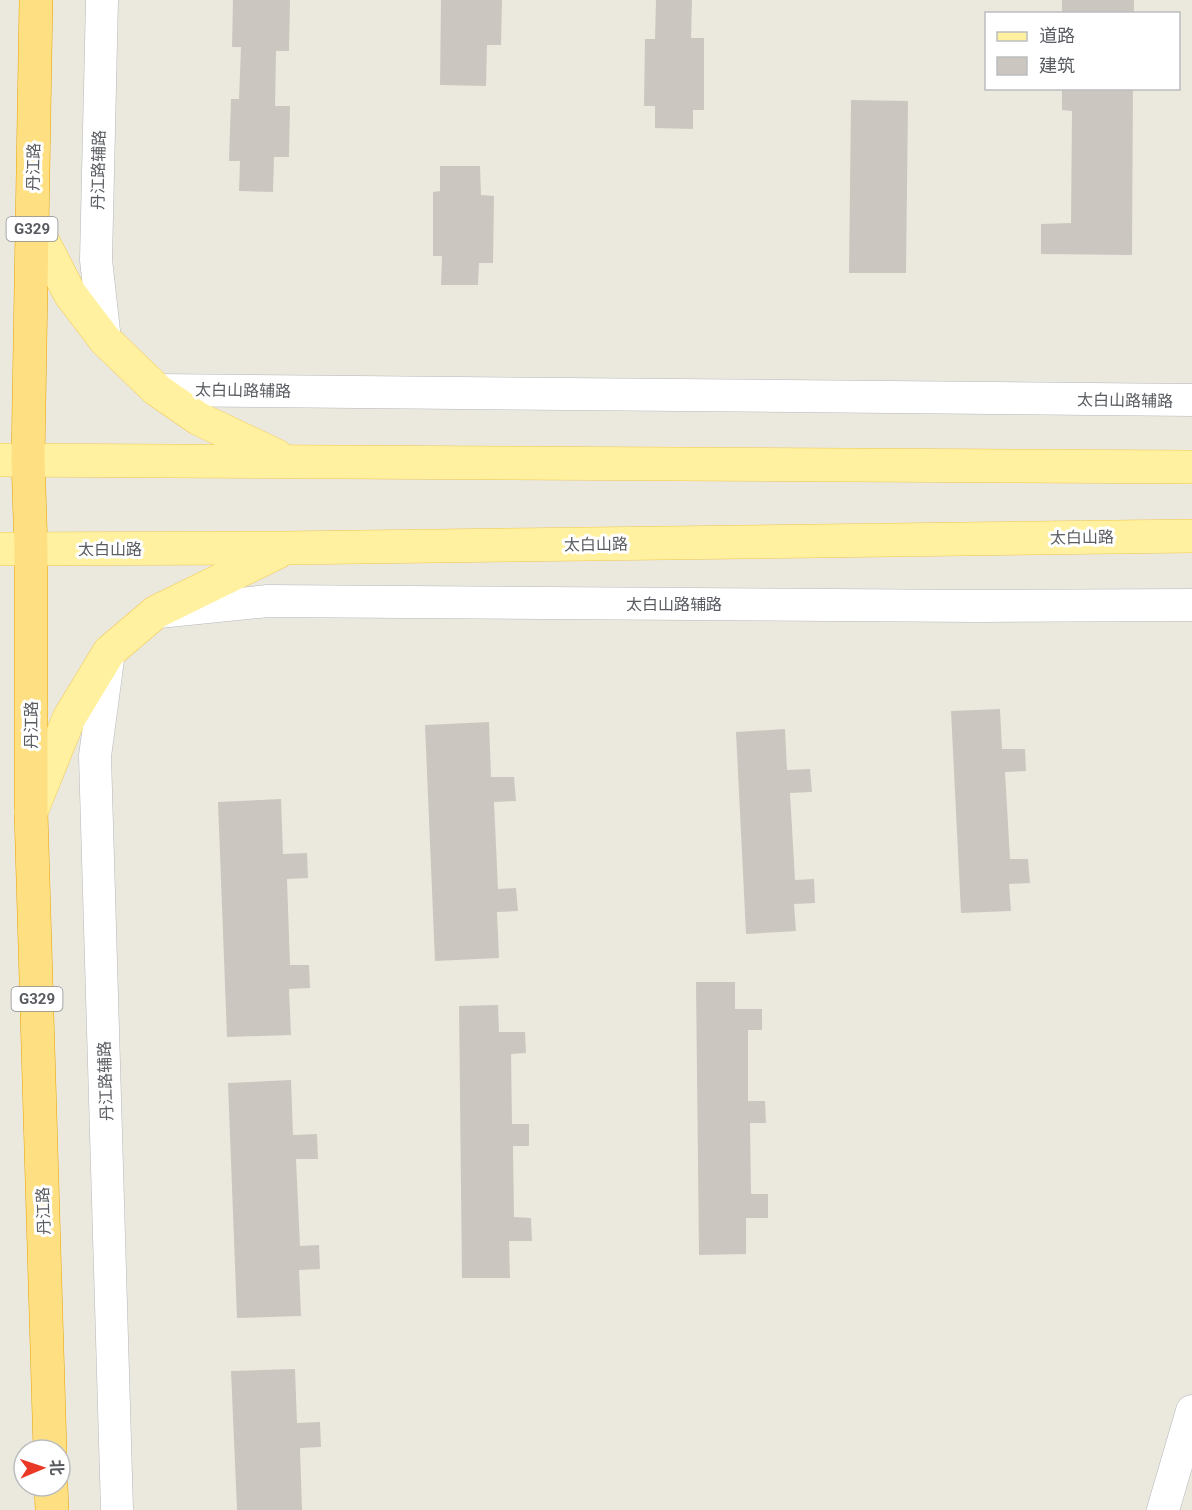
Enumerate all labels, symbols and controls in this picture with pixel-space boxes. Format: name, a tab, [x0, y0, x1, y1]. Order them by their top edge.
legend	[985, 12, 1180, 90]
text: 道路	[1039, 25, 1075, 46]
text: 建筑	[1039, 55, 1075, 76]
street label: 丹江路辅路	[88, 130, 109, 210]
street label: 丹江路	[24, 143, 43, 191]
road number: G329	[6, 217, 57, 241]
street label: 太白山路辅路	[195, 380, 291, 401]
street label: 太白山路辅路	[1077, 390, 1173, 411]
street label: 太白山路	[1050, 527, 1114, 548]
street label: 太白山路	[564, 534, 628, 555]
street label: 太白山路	[78, 540, 142, 559]
street label: 太白山路辅路	[626, 595, 722, 614]
street label: 丹江路	[22, 701, 41, 749]
road number: G329	[12, 987, 63, 1011]
street label: 丹江路辅路	[95, 1041, 116, 1121]
street label: 丹江路	[33, 1187, 54, 1235]
north arrow	[12, 1438, 72, 1498]
text: 北	[47, 1459, 66, 1476]

